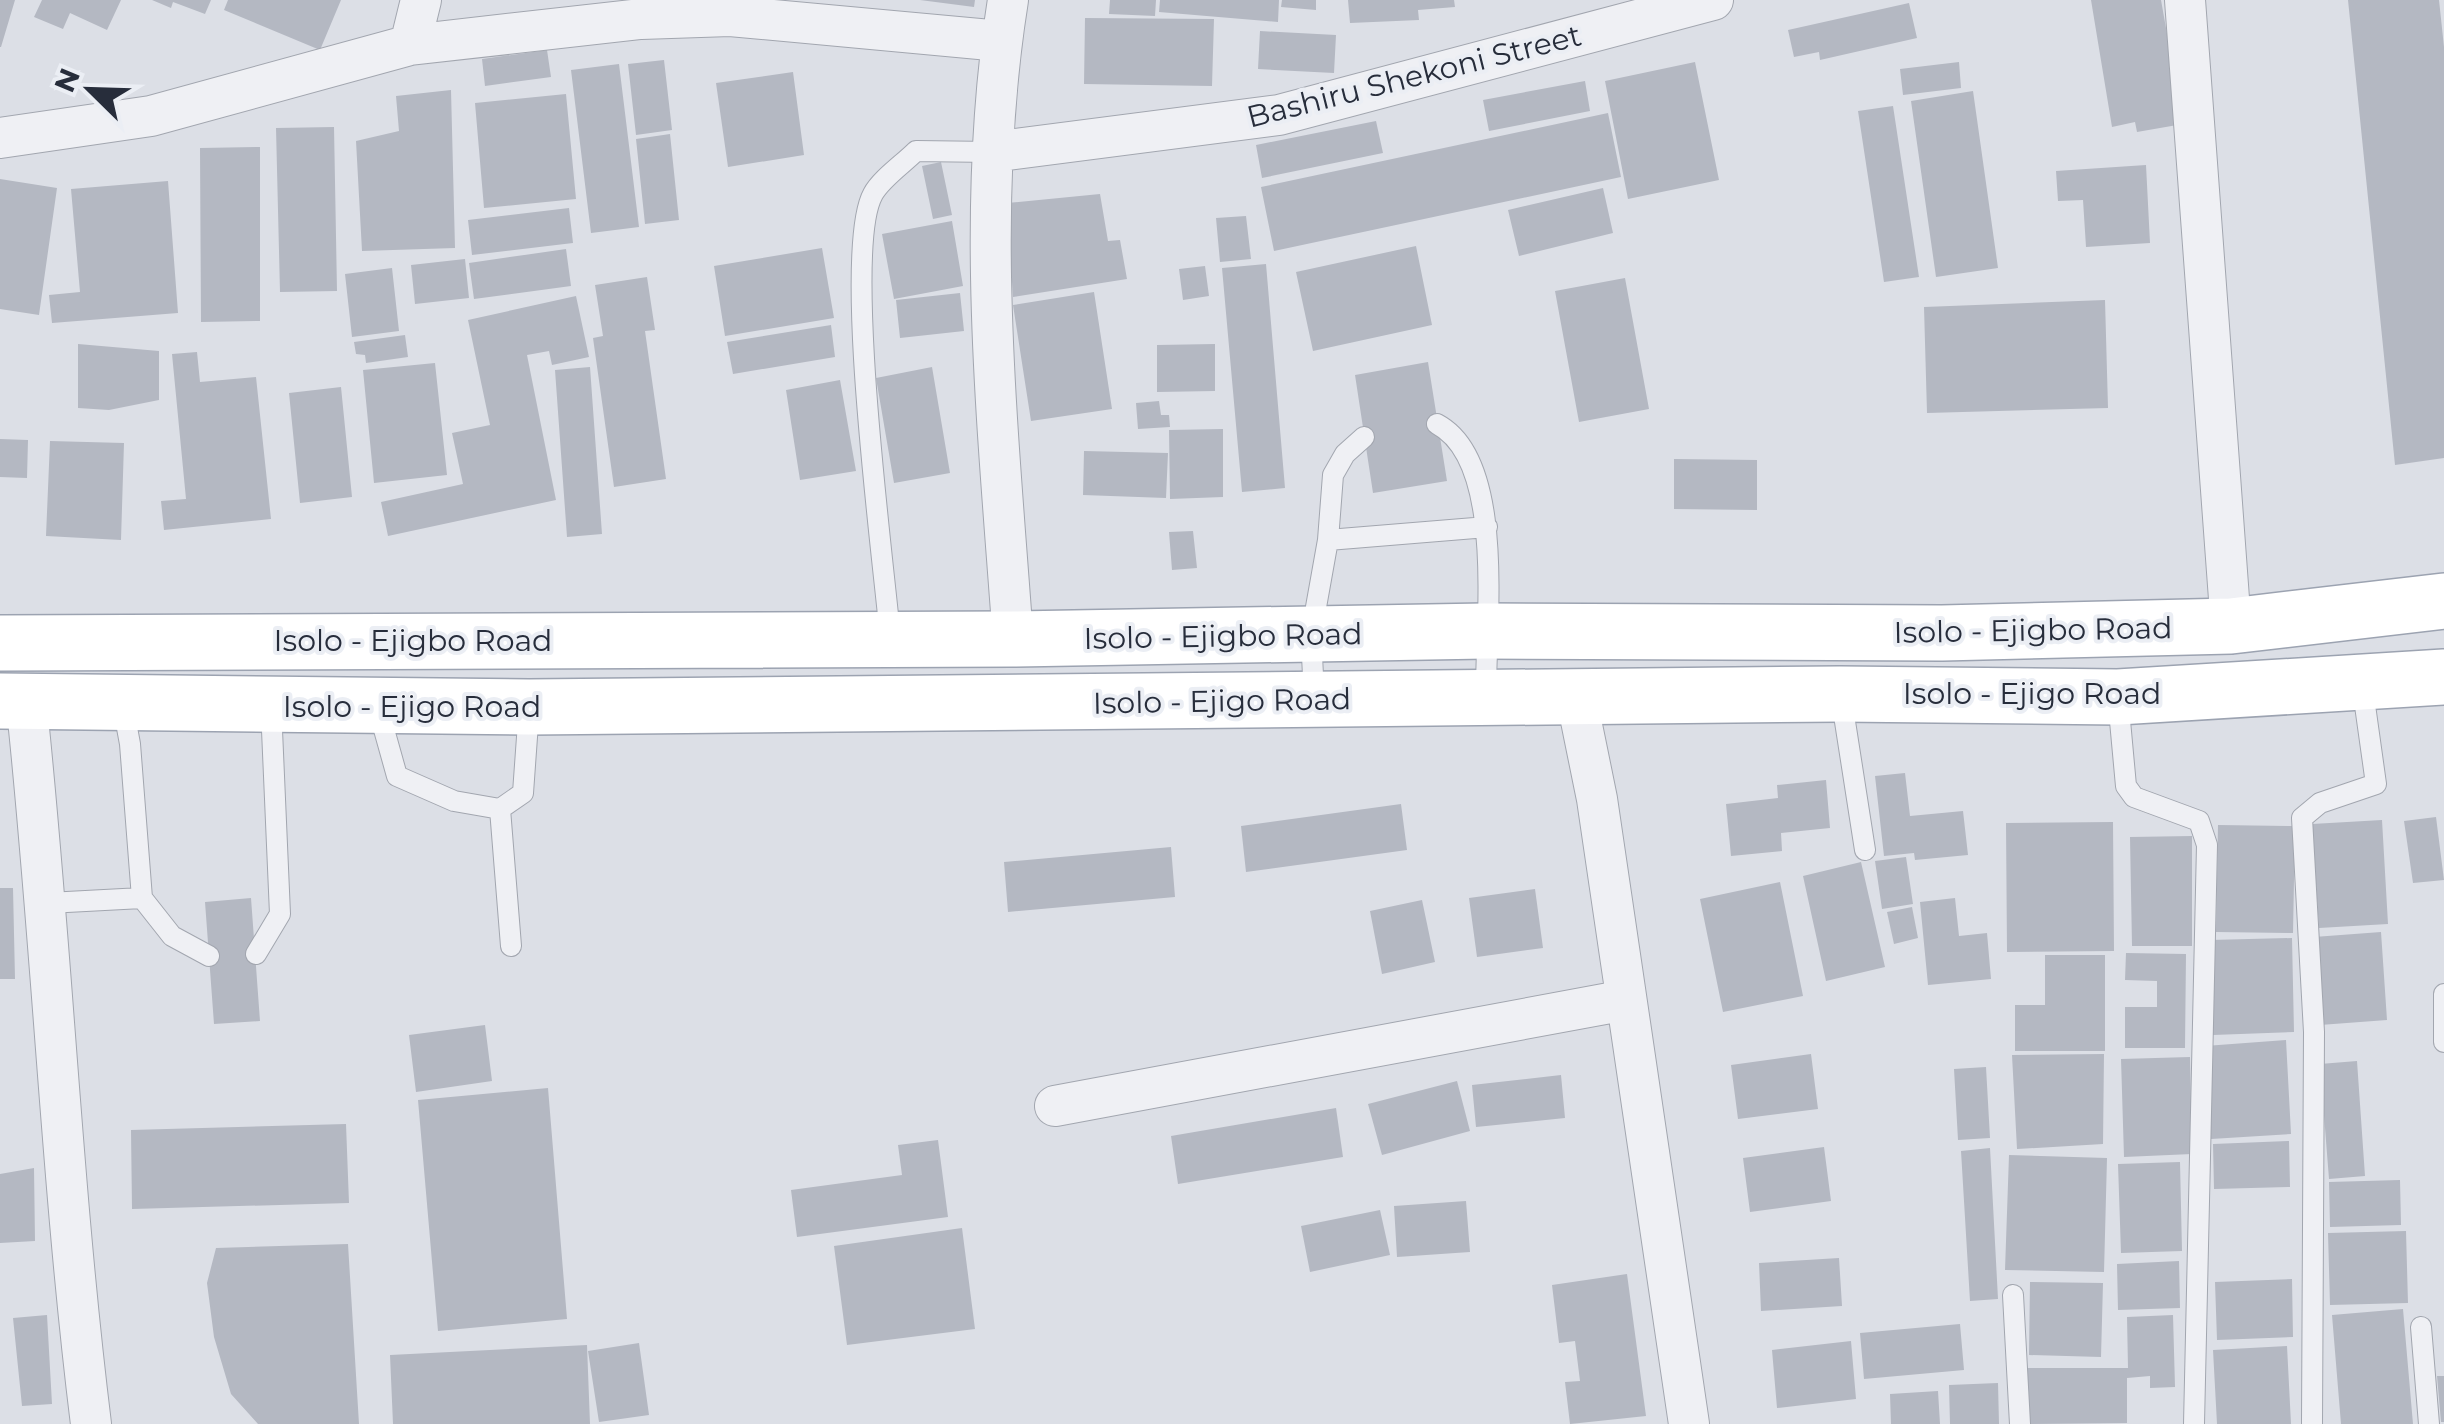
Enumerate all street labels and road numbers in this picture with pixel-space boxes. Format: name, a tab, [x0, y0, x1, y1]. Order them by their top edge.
street label: Bashiru Shekoni Street	[1243, 17, 1585, 135]
street label: Isolo - Ejigbo Road	[1893, 609, 2173, 651]
street label: Isolo - Ejigbo Road	[1083, 615, 1363, 657]
street label: Isolo - Ejigbo Road	[274, 622, 552, 659]
street label: Isolo - Ejigo Road	[1903, 675, 2161, 712]
street label: Isolo - Ejigo Road	[1092, 680, 1352, 722]
street label: Isolo - Ejigo Road	[283, 688, 541, 725]

